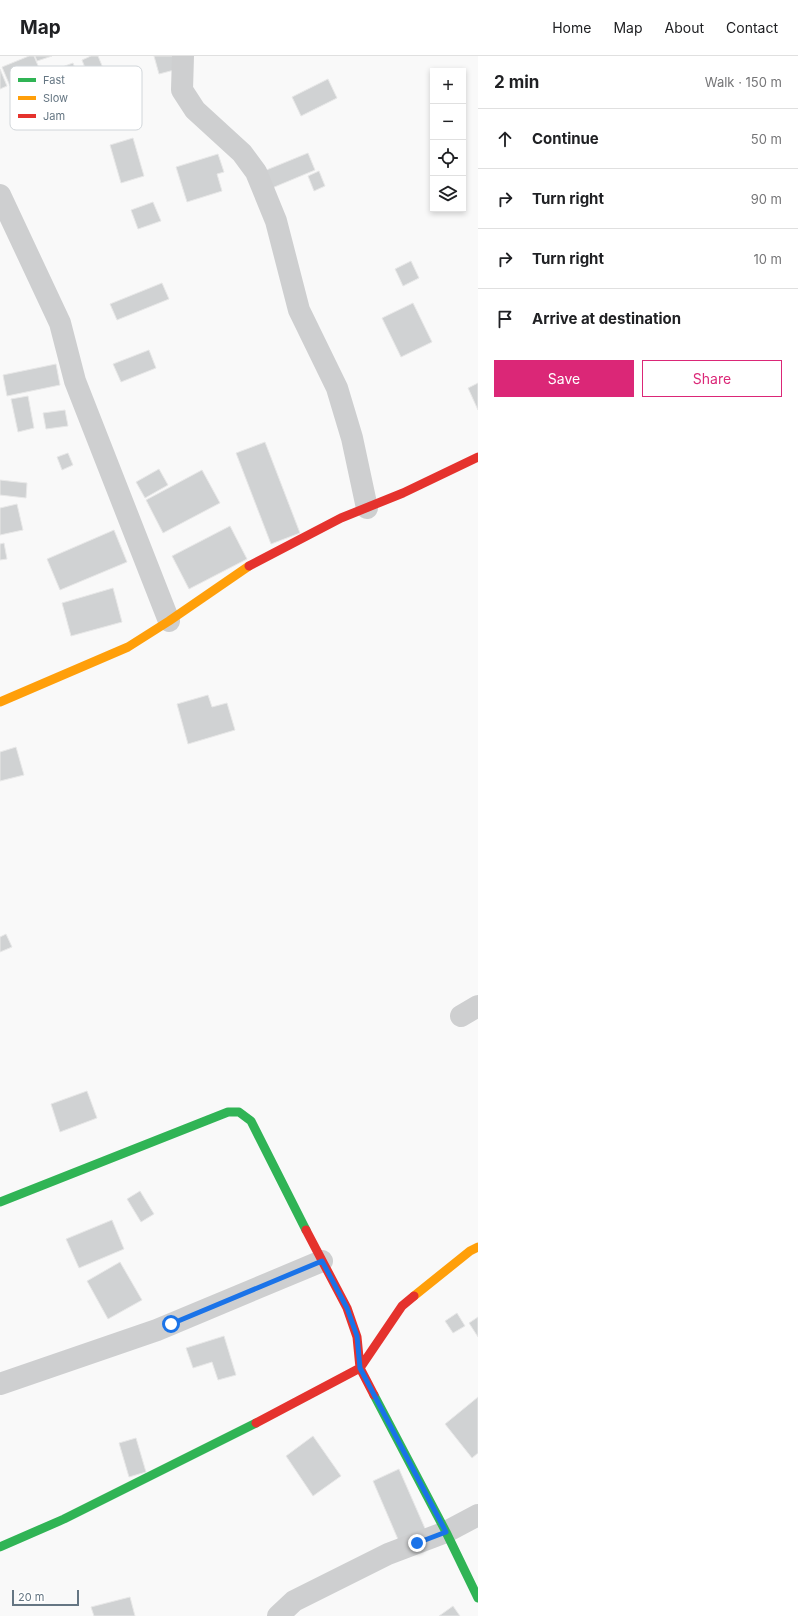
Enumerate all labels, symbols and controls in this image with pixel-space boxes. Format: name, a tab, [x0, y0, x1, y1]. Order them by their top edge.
text: Map	[20, 16, 61, 39]
text: Home	[552, 19, 591, 36]
text: Map	[613, 19, 643, 36]
text: About	[665, 19, 704, 36]
text: Contact	[726, 19, 778, 36]
legend	[10, 66, 142, 130]
map controls	[430, 68, 466, 212]
button: +	[430, 68, 466, 104]
text: 2 min	[494, 72, 539, 92]
text: Fast	[43, 73, 65, 87]
text: Walk · 150 m	[705, 74, 782, 90]
text: Slow	[43, 91, 68, 105]
button: −	[430, 104, 466, 140]
text: Jam	[43, 109, 65, 123]
icon: ahead	[494, 128, 516, 150]
text: Continue	[532, 129, 599, 148]
text: 50 m	[751, 131, 782, 147]
button: locate	[430, 140, 466, 176]
button: layers	[430, 176, 466, 212]
icon: right	[494, 188, 516, 210]
text: Turn right	[532, 189, 604, 208]
text: 90 m	[751, 191, 782, 207]
icon: right	[494, 248, 516, 270]
text: Turn right	[532, 249, 604, 268]
text: 10 m	[753, 251, 782, 267]
icon: arrive	[494, 308, 516, 330]
text: Arrive at destination	[532, 309, 681, 328]
button: Save	[494, 360, 634, 397]
button: Share	[642, 360, 782, 397]
route start	[162, 1315, 180, 1333]
route end	[408, 1534, 426, 1552]
scale bar	[12, 1588, 79, 1607]
text: 20 m	[18, 1590, 44, 1604]

